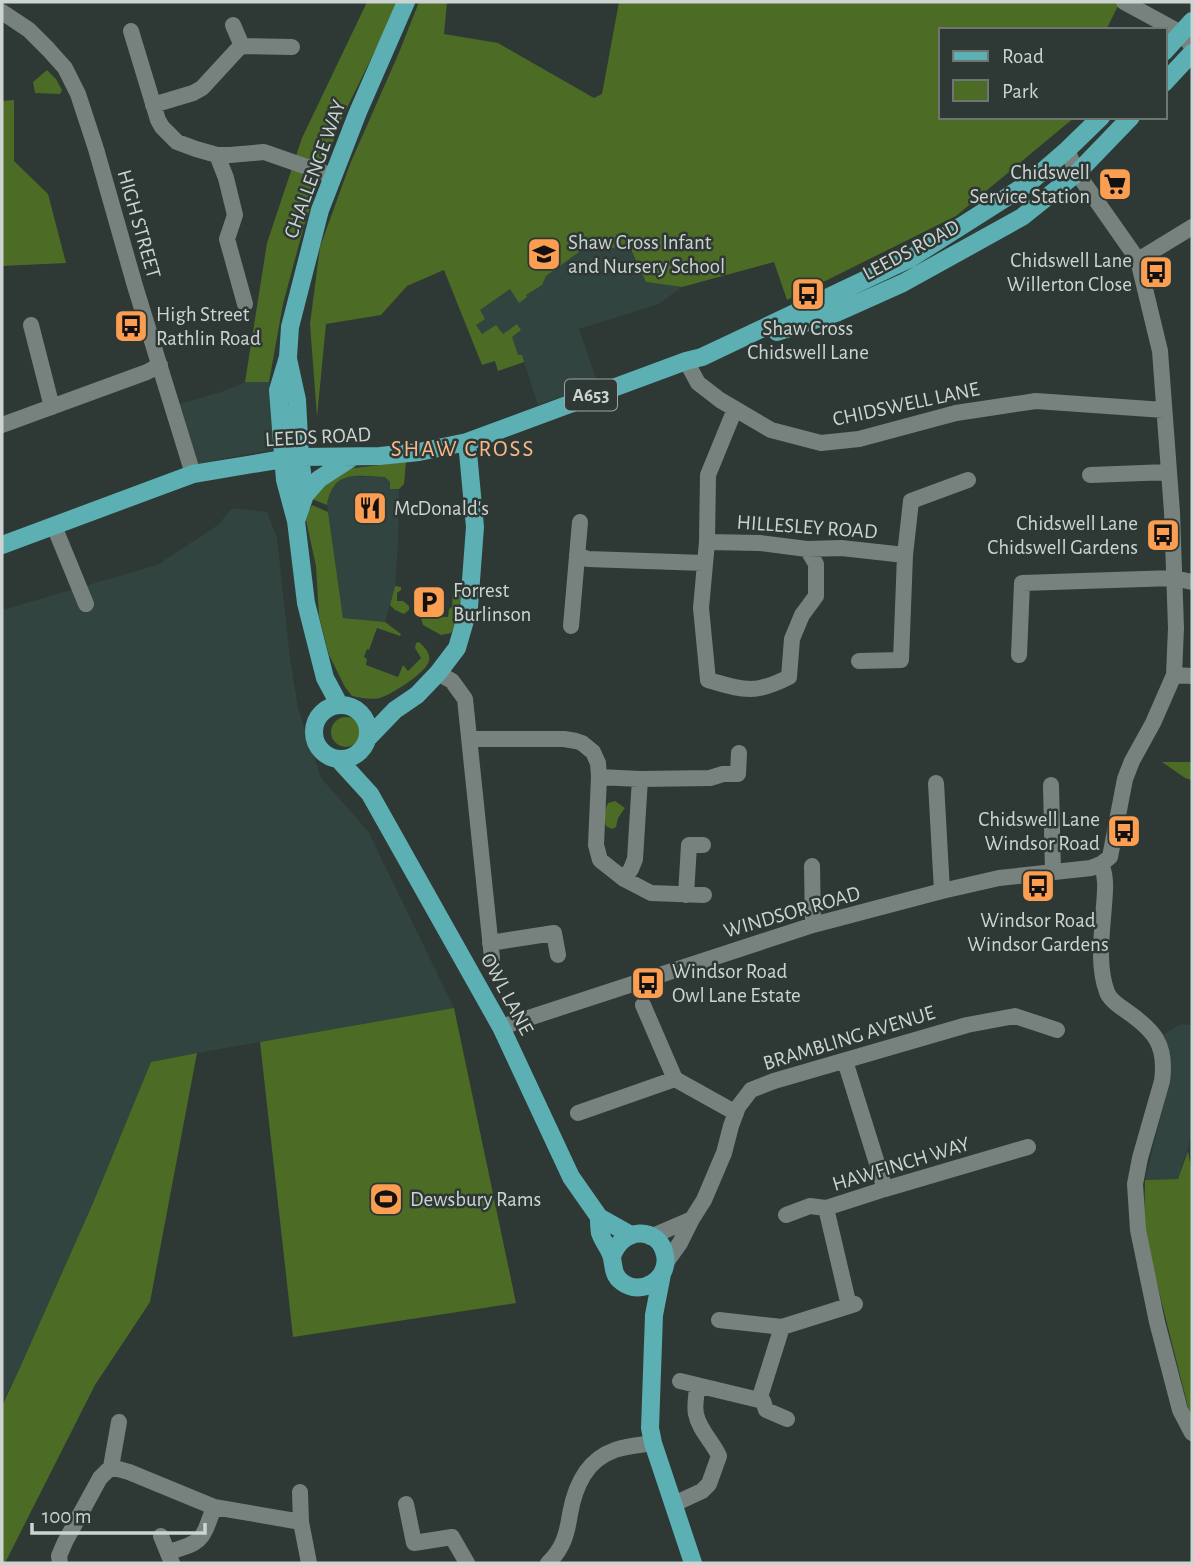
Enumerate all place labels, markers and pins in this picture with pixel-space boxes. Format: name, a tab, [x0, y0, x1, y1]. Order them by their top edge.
place label: Chidswell Service Station	[970, 162, 1090, 207]
supermarket icon: Chidswell Service Station	[1096, 165, 1134, 203]
place label: Shaw Cross Infant and Nursery School	[568, 232, 725, 277]
school or university icon: Shaw Cross Infant and Nursery School	[525, 235, 563, 273]
place label: Chidswell Lane Willerton Close	[1007, 250, 1132, 295]
bus stop icon: Chidswell Lane Willerton Close	[1137, 253, 1175, 291]
bus stop icon: Shaw Cross Chidswell Lane	[789, 275, 827, 313]
place label: High Street Rathlin Road	[156, 304, 261, 349]
bus stop icon: High Street Rathlin Road	[112, 307, 150, 345]
place label: Shaw Cross Chidswell Lane	[747, 318, 869, 363]
restaurant icon: McDonald's	[351, 489, 389, 527]
place label: McDonald's	[394, 498, 489, 519]
place label: Chidswell Lane Chidswell Gardens	[987, 513, 1138, 558]
bus stop icon: Chidswell Lane Chidswell Gardens	[1144, 516, 1182, 554]
place label: Forrest Burlinson	[453, 580, 531, 625]
parking icon: Forrest Burlinson	[410, 583, 448, 621]
place label: Chidswell Lane Windsor Road	[978, 809, 1100, 854]
bus stop icon: Chidswell Lane Windsor Road	[1105, 812, 1143, 850]
bus stop icon: Windsor Road Windsor Gardens	[1019, 867, 1057, 905]
place label: Windsor Road Windsor Gardens	[967, 910, 1109, 955]
place label: Windsor Road Owl Lane Estate	[672, 961, 801, 1006]
bus stop icon: Windsor Road Owl Lane Estate	[629, 964, 667, 1002]
sports icon: Dewsbury Rams	[367, 1180, 405, 1218]
place label: Dewsbury Rams	[410, 1189, 541, 1210]

